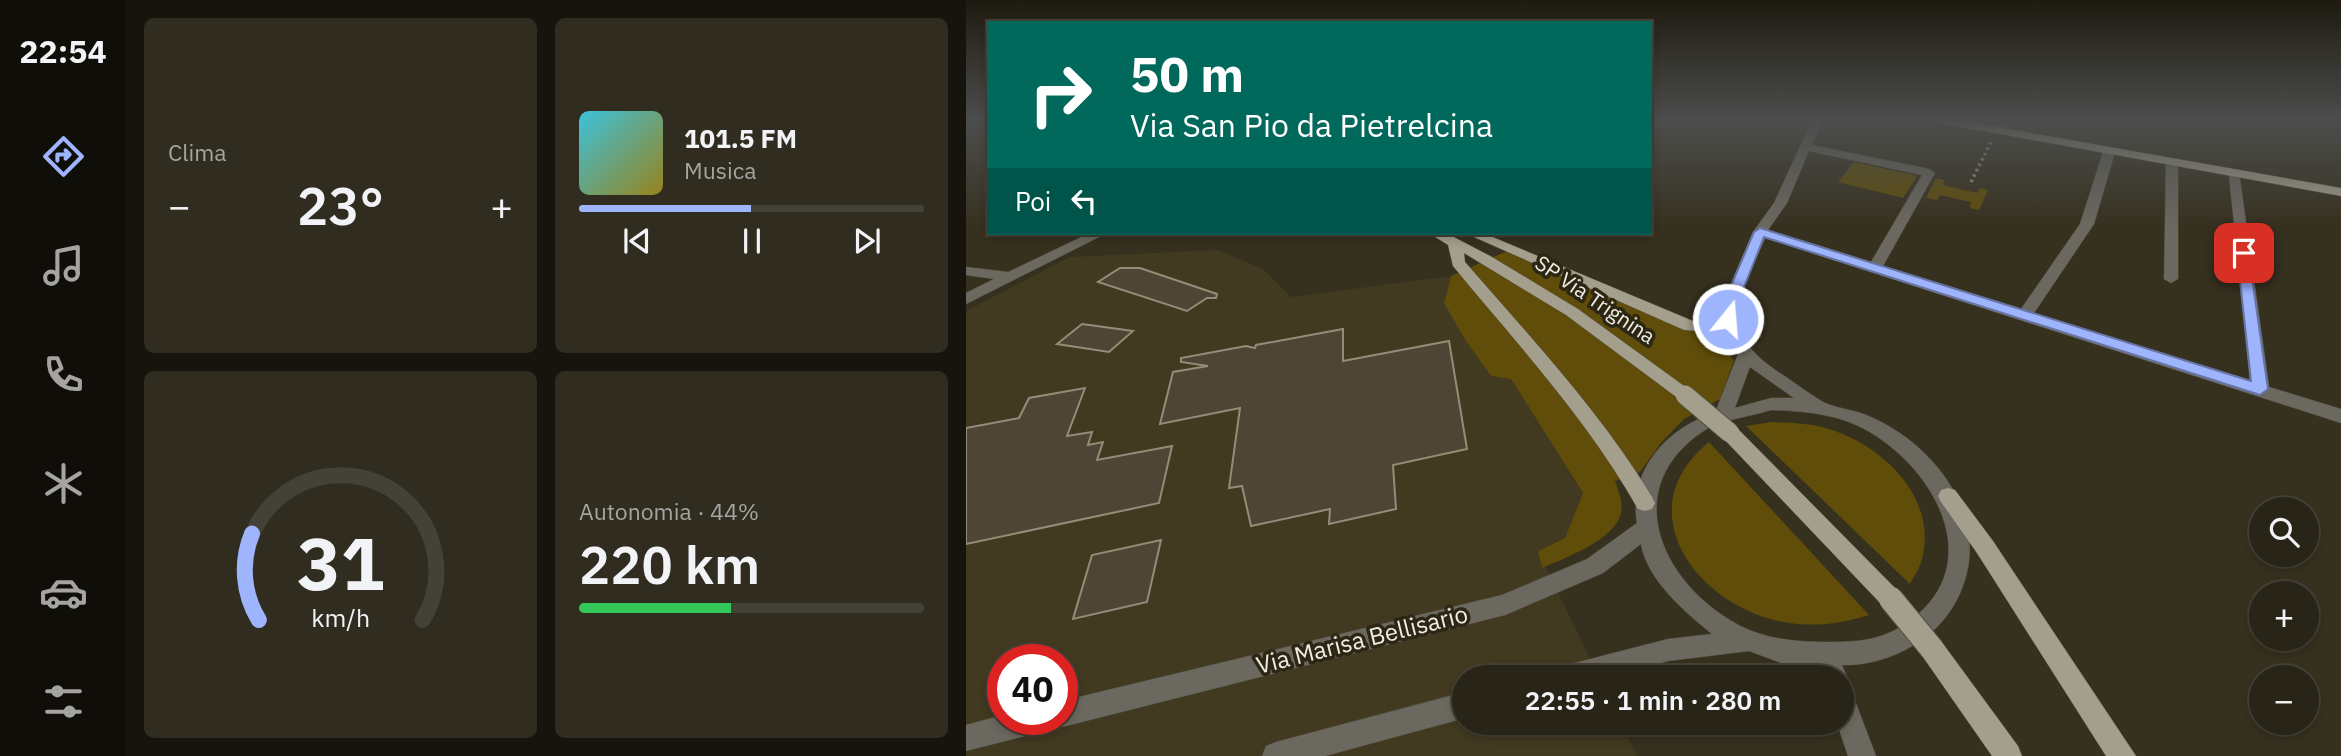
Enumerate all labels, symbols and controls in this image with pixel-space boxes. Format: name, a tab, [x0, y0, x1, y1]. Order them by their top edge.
text: 22:54	[19, 30, 107, 72]
text: 50 m	[1130, 42, 1244, 105]
icon: right	[1015, 49, 1106, 140]
text: Via San Pio da Pietrelcina	[1130, 104, 1493, 146]
text: 101.5 FM	[684, 121, 797, 155]
icon: directions	[39, 132, 88, 181]
text: Clima	[168, 137, 227, 167]
text: Musica	[684, 155, 757, 185]
text: 23°	[297, 172, 384, 239]
text: −	[168, 181, 191, 230]
text: +	[490, 181, 513, 230]
icon: left	[1065, 182, 1103, 220]
text: Poi	[1015, 184, 1051, 218]
icon: previous	[618, 222, 656, 260]
icon: pause	[733, 222, 771, 260]
icon: next	[848, 222, 886, 260]
pin	[2214, 223, 2274, 283]
icon: arrive	[2225, 234, 2263, 272]
icon: music	[39, 241, 88, 290]
street label: SP Via Trignina	[1530, 249, 1661, 350]
position arrow	[1691, 282, 1765, 356]
icon: phone	[39, 350, 88, 399]
icon: climate	[39, 459, 88, 508]
text: Autonomia · 44%	[579, 496, 759, 526]
map controls	[2249, 497, 2319, 735]
button: search	[2249, 497, 2319, 567]
text: 31	[297, 516, 384, 611]
text: 220 km	[579, 531, 760, 598]
icon: car	[39, 568, 88, 617]
button: +	[2249, 581, 2319, 651]
street label: Via Marisa Bellisario	[1253, 597, 1471, 681]
text: km/h	[311, 601, 370, 634]
speed limit sign: 40	[987, 644, 1078, 735]
button: −	[2249, 665, 2319, 735]
icon: filters	[39, 677, 88, 726]
text: 22:55 · 1 min · 280 m	[1525, 683, 1781, 717]

